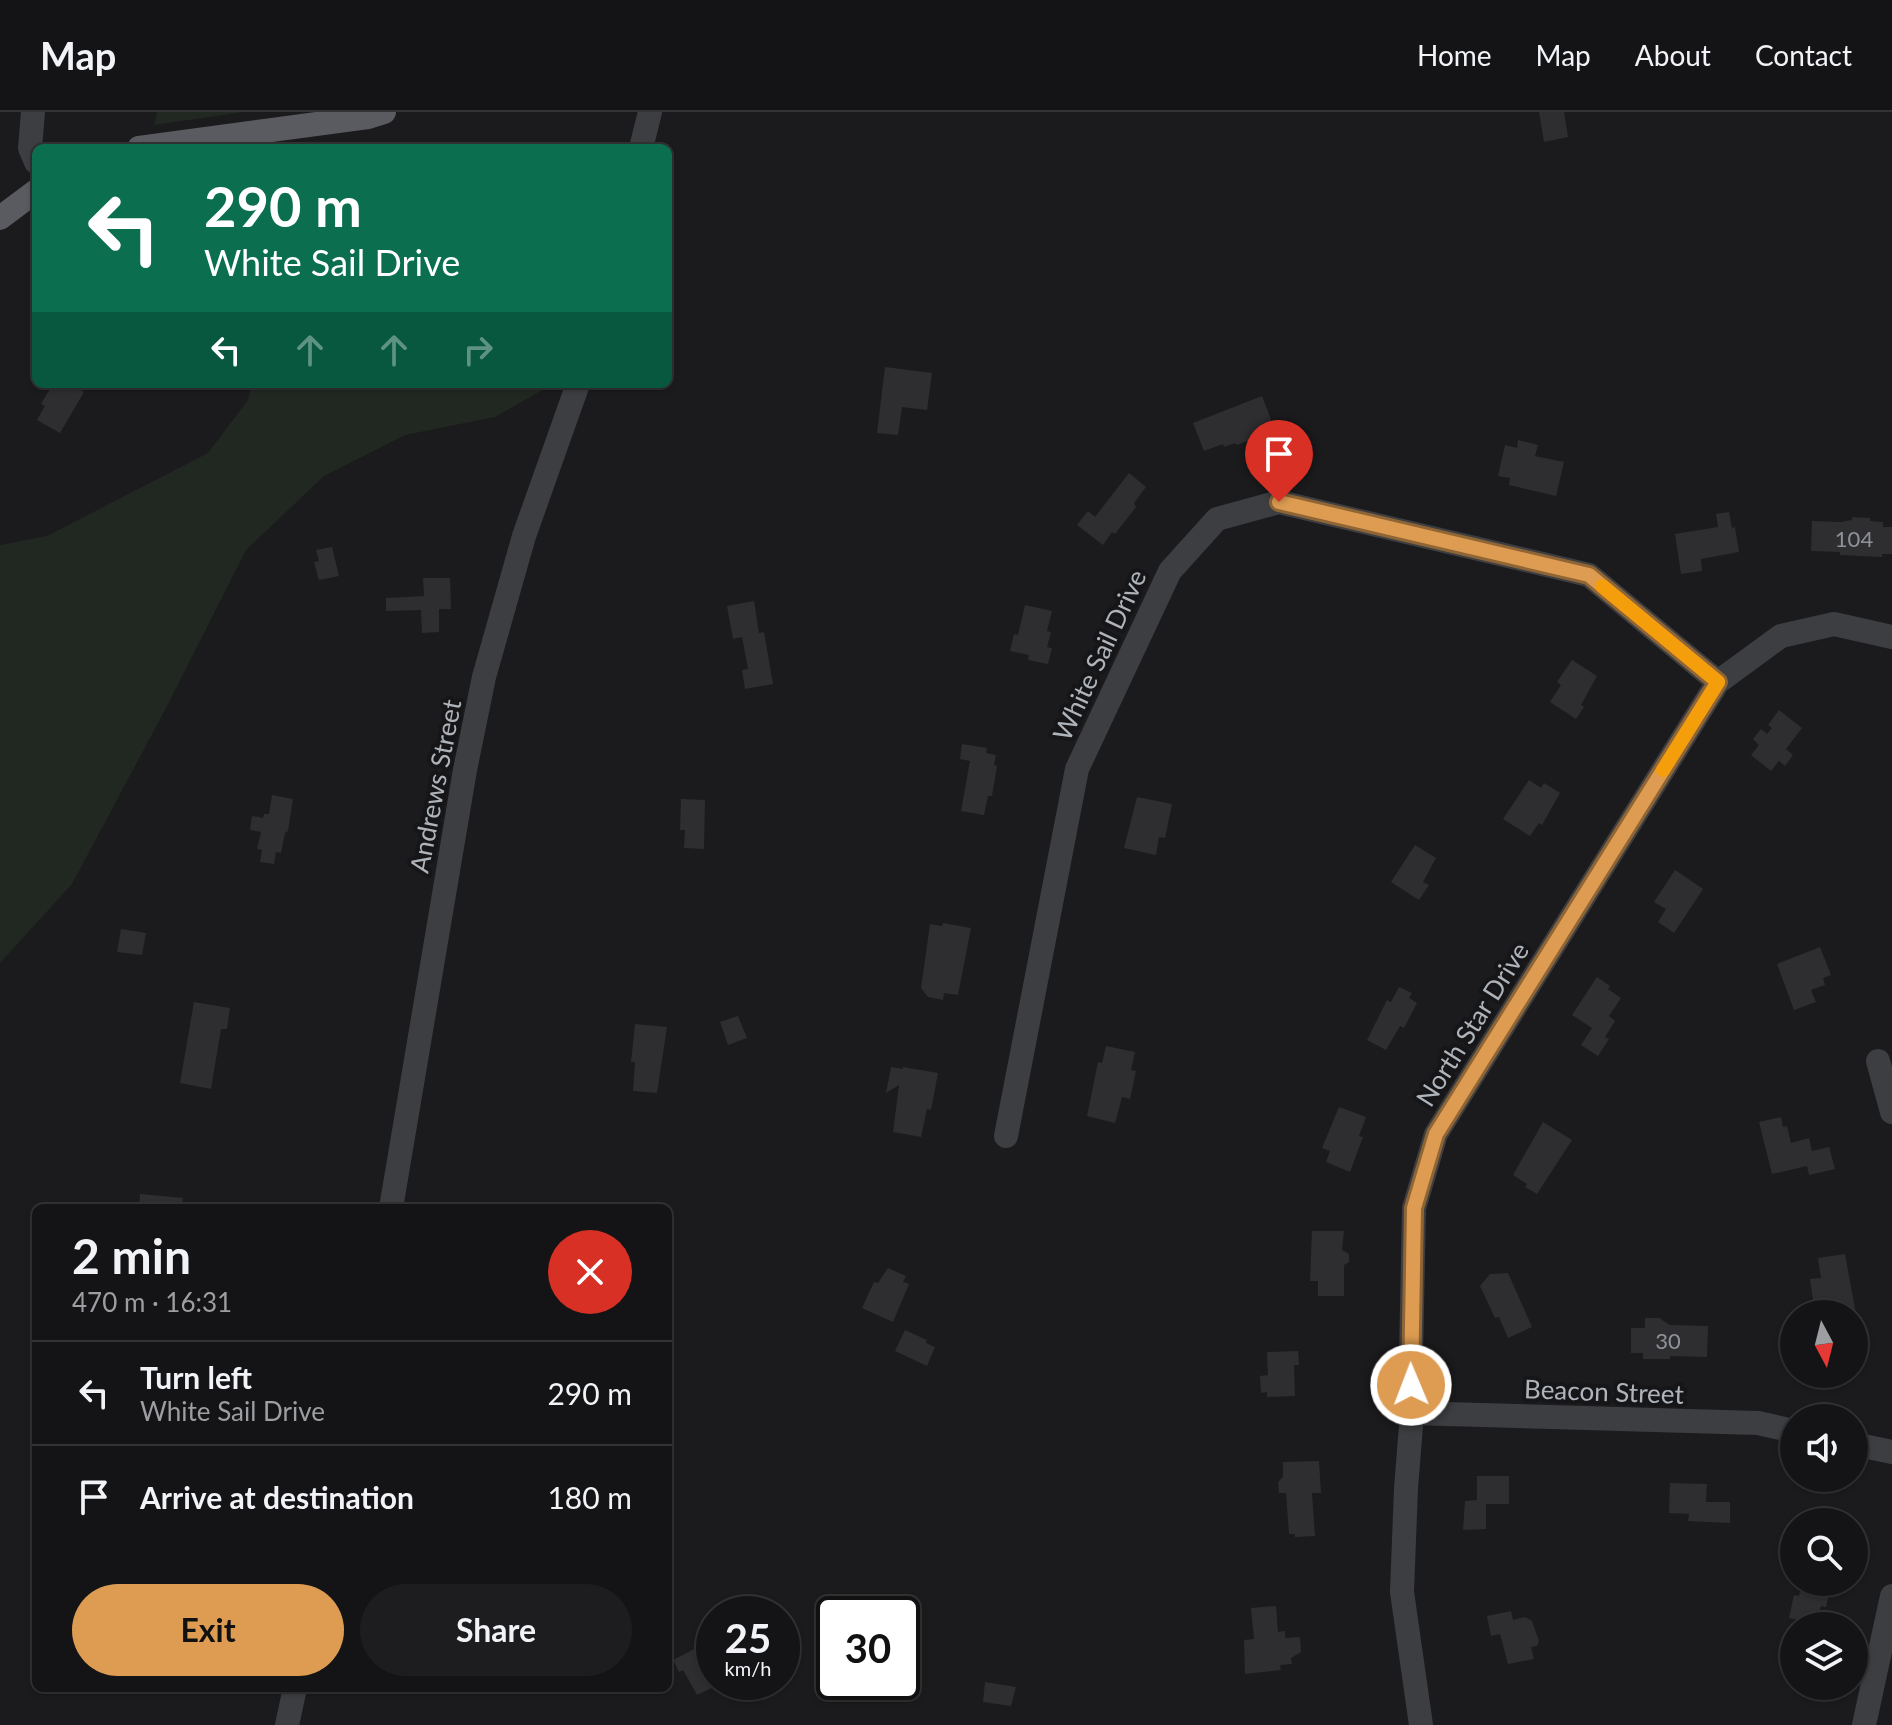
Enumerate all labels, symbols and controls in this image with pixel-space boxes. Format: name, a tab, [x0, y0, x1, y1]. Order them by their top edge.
text: Map	[40, 32, 116, 78]
text: Home	[1417, 38, 1492, 72]
text: Map	[1536, 38, 1591, 72]
text: About	[1635, 38, 1711, 72]
text: Contact	[1755, 38, 1852, 72]
text: 290 m	[204, 172, 362, 239]
icon: left	[72, 176, 176, 280]
text: White Sail Drive	[204, 240, 460, 284]
icon: left	[204, 328, 248, 372]
icon: ahead	[288, 328, 332, 372]
icon: ahead	[372, 328, 416, 372]
icon: right	[456, 328, 500, 372]
pin	[1245, 420, 1313, 502]
icon: arrive	[1257, 432, 1301, 476]
house number: 104	[1835, 525, 1873, 552]
street label: White Sail Drive	[1045, 564, 1153, 746]
street label: Andrews Street	[403, 696, 468, 875]
street label: North Star Drive	[1409, 936, 1535, 1112]
text: 2 min	[72, 1227, 191, 1284]
button: close	[548, 1230, 632, 1314]
text: 470 m · 16:31	[72, 1286, 232, 1318]
north arrow	[1780, 1300, 1868, 1388]
map controls	[1780, 1300, 1868, 1700]
house number: 30	[1655, 1327, 1681, 1354]
position arrow	[1369, 1343, 1453, 1427]
text: Turn left	[140, 1359, 252, 1395]
icon: left	[72, 1371, 116, 1415]
street label: Beacon Street	[1524, 1372, 1685, 1410]
text: 290 m	[547, 1375, 632, 1411]
text: White Sail Drive	[140, 1395, 325, 1427]
button: sound	[1780, 1404, 1868, 1492]
icon: arrive	[72, 1475, 116, 1519]
text: Arrive at destination	[140, 1479, 414, 1515]
text: 180 m	[547, 1479, 632, 1515]
button: search	[1780, 1508, 1868, 1596]
button: Exit	[72, 1584, 344, 1676]
button: Share	[360, 1584, 632, 1676]
speed limit sign: 30	[816, 1596, 920, 1700]
button: layers	[1780, 1612, 1868, 1700]
text: 25	[725, 1614, 771, 1662]
text: km/h	[725, 1656, 771, 1680]

